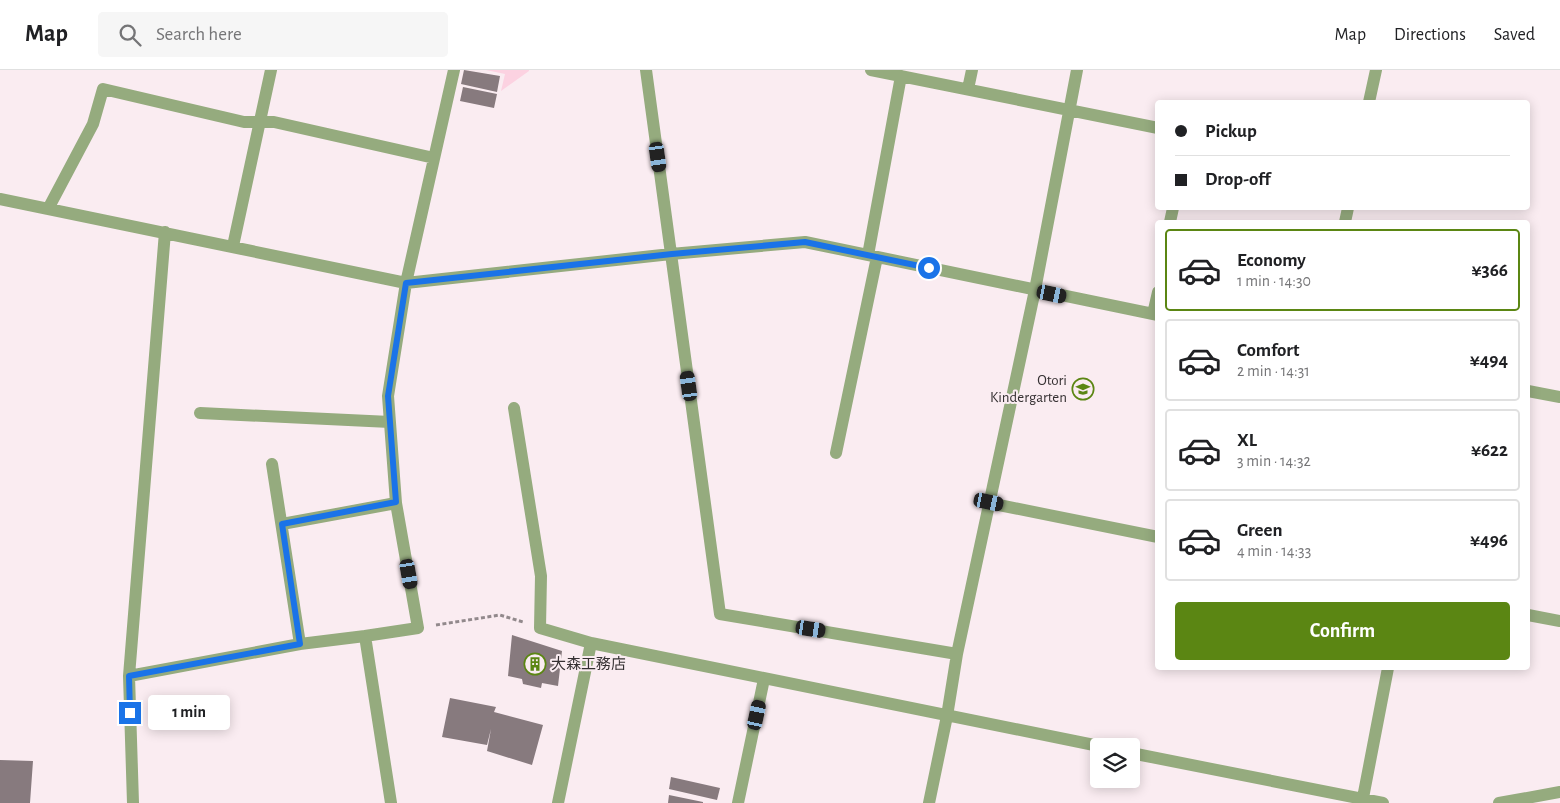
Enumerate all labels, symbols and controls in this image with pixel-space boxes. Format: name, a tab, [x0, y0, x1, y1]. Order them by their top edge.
search box	[98, 12, 448, 57]
icon: search	[116, 21, 144, 49]
text: Map	[25, 22, 68, 46]
text: Search here	[156, 25, 242, 44]
text: Map	[1335, 26, 1366, 44]
text: Directions	[1394, 26, 1466, 44]
text: Saved	[1494, 26, 1535, 44]
text: Pickup	[1205, 122, 1257, 141]
car	[648, 141, 667, 173]
text: Drop-off	[1205, 170, 1270, 189]
icon: car	[1177, 248, 1222, 293]
text: Economy	[1237, 251, 1306, 270]
route start	[918, 257, 940, 279]
text: ¥366	[1471, 261, 1508, 280]
text: 1 min · 14:30	[1237, 273, 1311, 289]
car	[1035, 284, 1068, 304]
icon: car	[1177, 338, 1222, 383]
text: Comfort	[1237, 341, 1299, 360]
text: ¥494	[1470, 351, 1508, 370]
text: 2 min · 14:31	[1237, 363, 1310, 379]
car	[679, 370, 698, 402]
place label: Otori Kindergarten	[990, 373, 1067, 405]
school or university icon: Otori Kindergarten	[1071, 377, 1095, 401]
icon: car	[1177, 428, 1222, 473]
text: XL	[1237, 431, 1257, 450]
text: ¥622	[1471, 441, 1508, 460]
text: 3 min · 14:32	[1237, 453, 1311, 469]
car	[972, 492, 1005, 512]
icon: car	[1177, 518, 1222, 563]
text: Green	[1237, 521, 1283, 540]
text: ¥496	[1470, 531, 1508, 550]
text: 4 min · 14:33	[1237, 543, 1311, 559]
car	[399, 558, 418, 590]
button: Confirm	[1175, 602, 1510, 660]
car	[795, 619, 826, 639]
building icon: 大森工務店	[523, 652, 547, 676]
place label: 大森工務店	[551, 656, 626, 672]
callout: 1 min	[148, 696, 230, 730]
car	[746, 699, 767, 731]
route end	[119, 702, 141, 724]
text: 1 min	[172, 704, 206, 720]
map controls	[1090, 738, 1140, 788]
button: layers	[1090, 738, 1140, 788]

